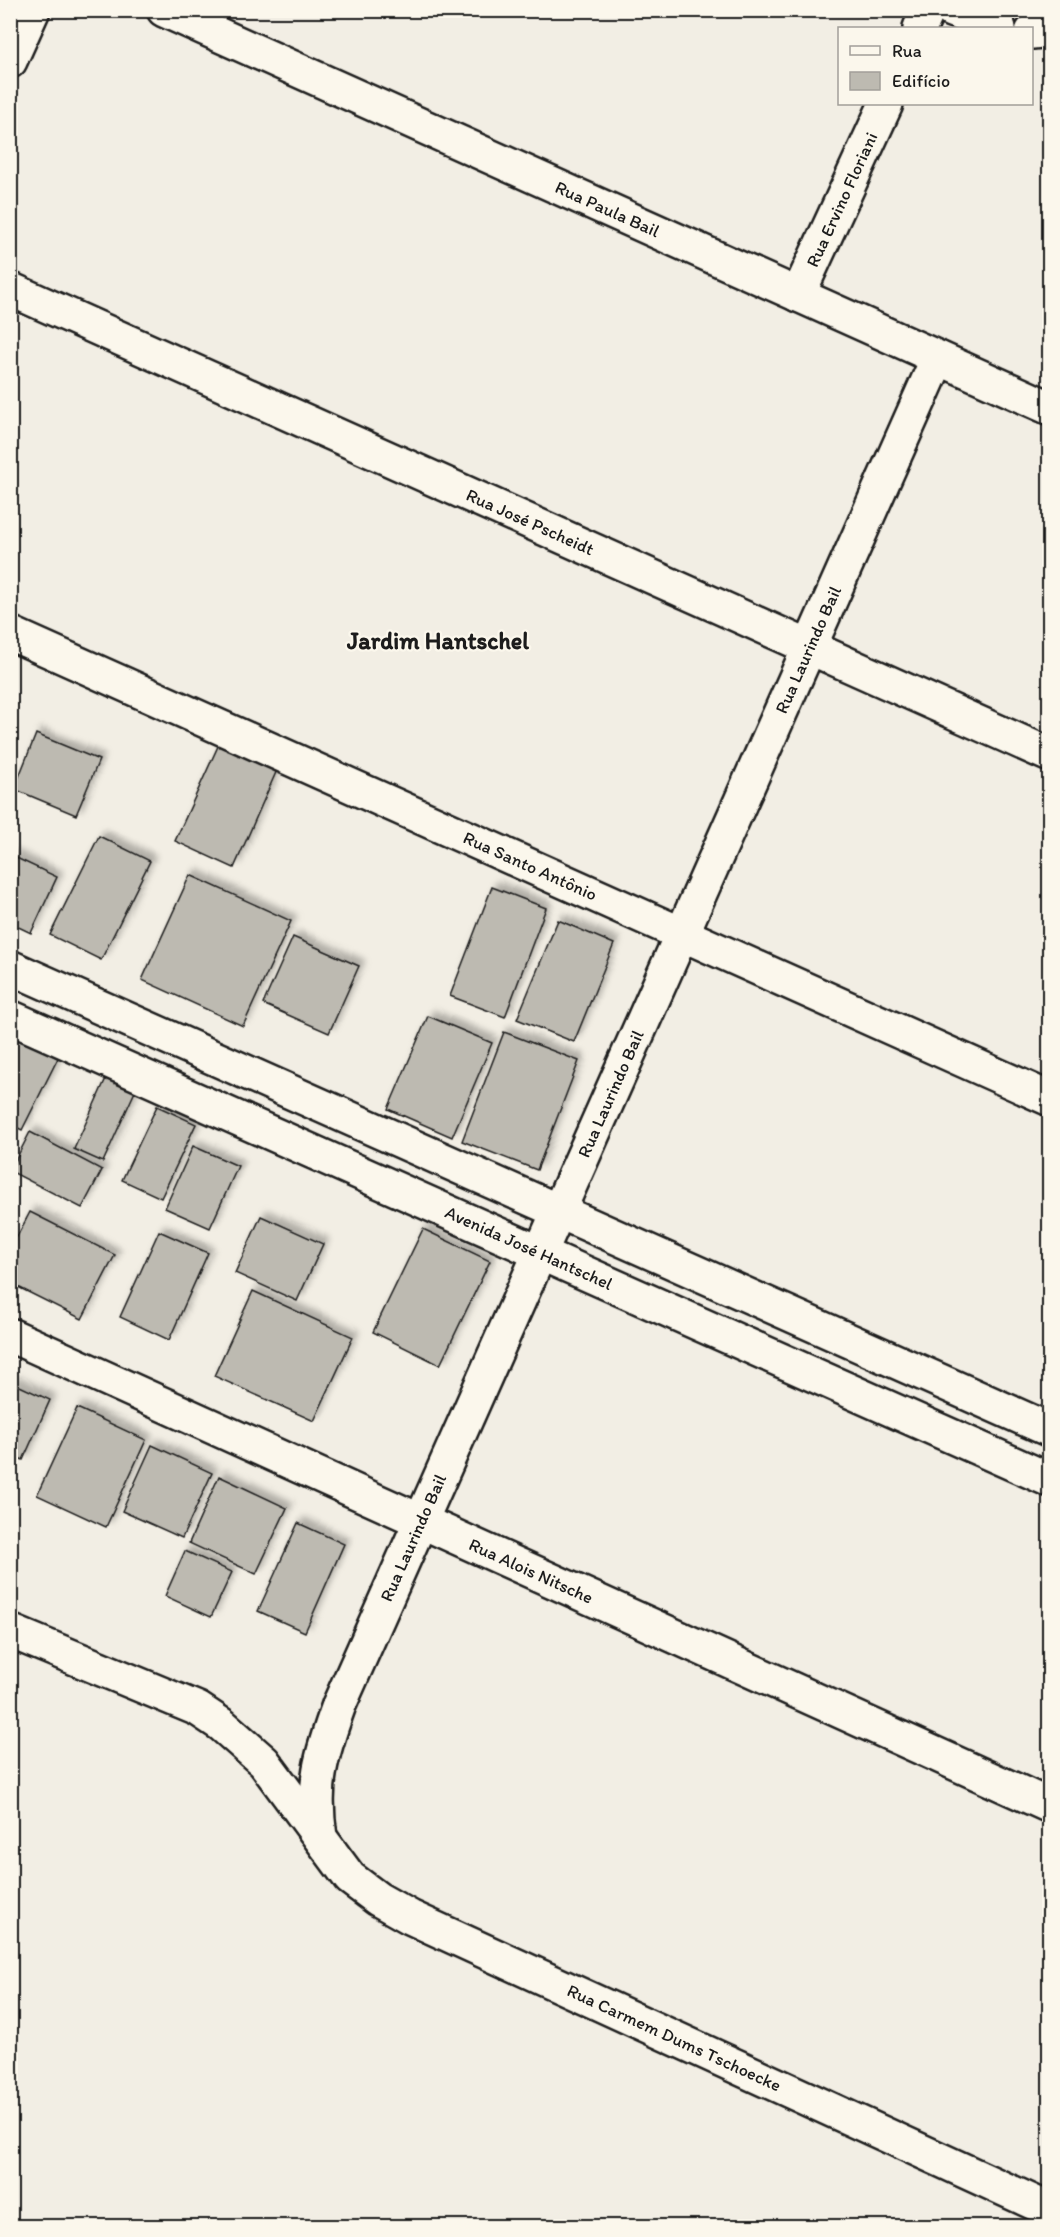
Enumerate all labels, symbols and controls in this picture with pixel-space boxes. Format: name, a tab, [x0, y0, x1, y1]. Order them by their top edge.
legend	[838, 27, 1033, 105]
text: Rua	[892, 40, 922, 62]
text: Edifício	[892, 70, 950, 92]
street label: Rua Ervino Floriani	[801, 129, 883, 271]
street label: Rua Paula Bail	[552, 176, 663, 242]
street label: Rua José Pscheidt	[463, 484, 598, 560]
street label: Rua Laurindo Bail	[770, 583, 846, 717]
district label: Jardim Hantschel	[346, 626, 529, 655]
street label: Rua Santo Antônio	[460, 826, 601, 906]
street label: Rua Laurindo Bail	[573, 1027, 649, 1161]
street label: Avenida José Hantschel	[442, 1201, 616, 1295]
street label: Rua Laurindo Bail	[375, 1471, 451, 1605]
street label: Rua Alois Nitsche	[465, 1533, 597, 1609]
street label: Rua Carmem Dums Tschoecke	[564, 1979, 785, 2096]

